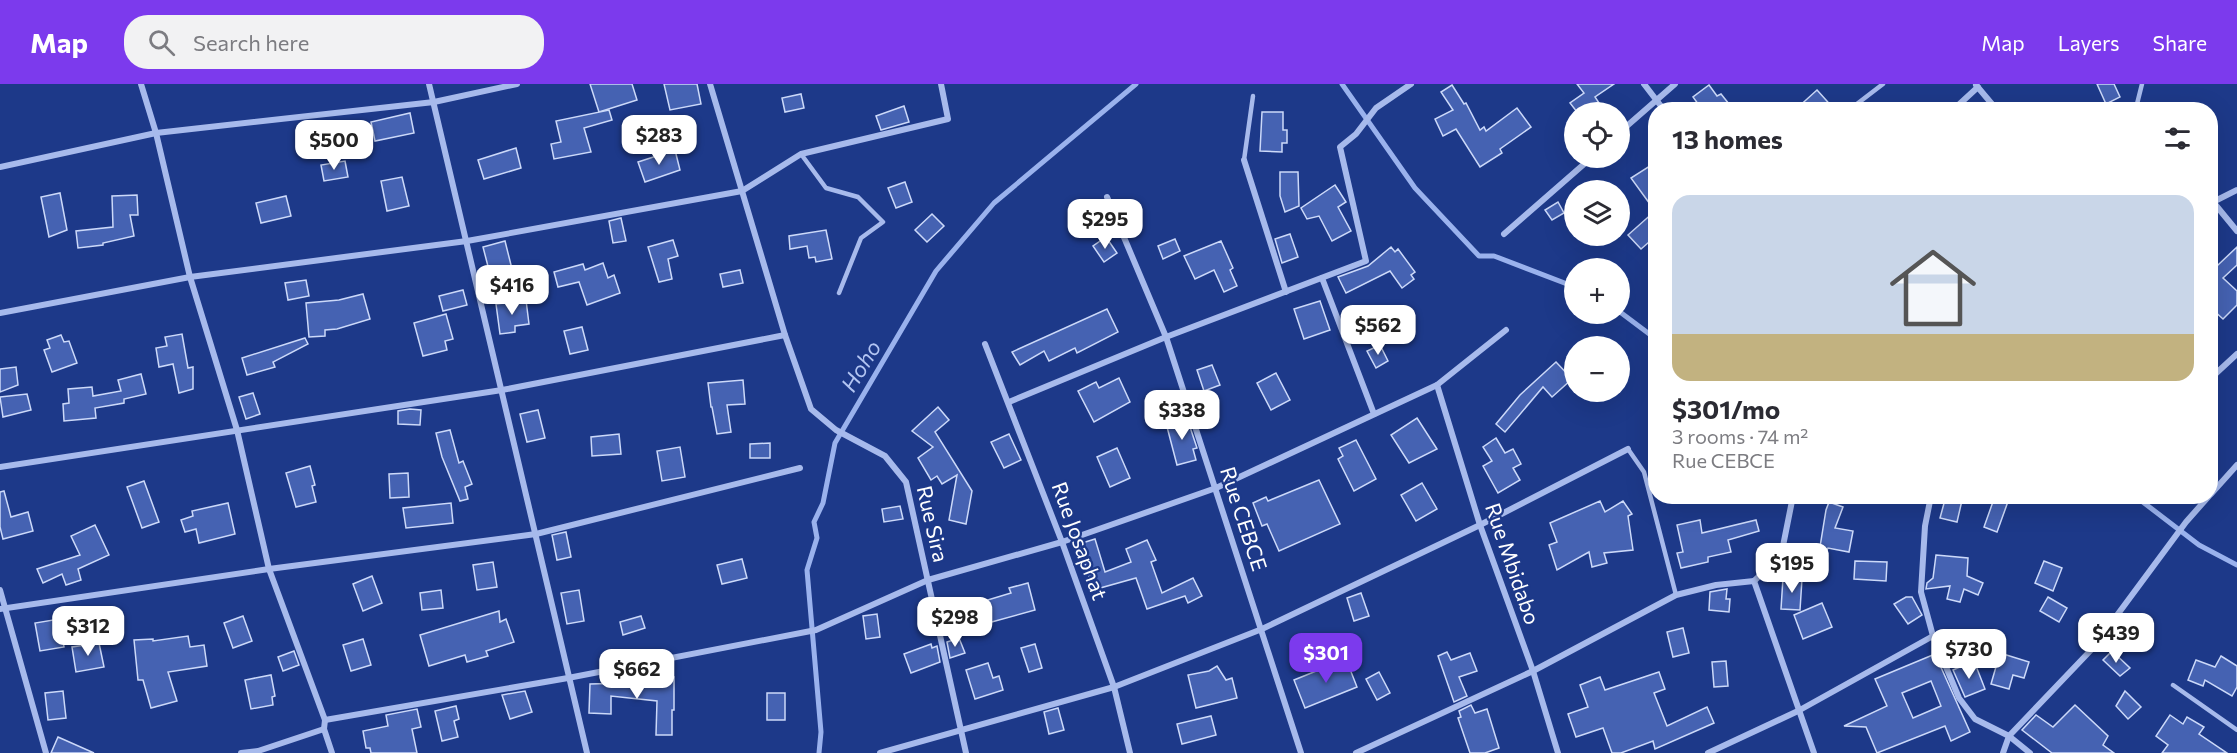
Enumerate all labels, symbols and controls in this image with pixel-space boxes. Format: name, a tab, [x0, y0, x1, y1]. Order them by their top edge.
search box	[124, 15, 544, 69]
text: Map	[30, 25, 88, 59]
icon: search	[145, 26, 178, 59]
text: Search here	[193, 29, 309, 56]
text: Map	[1981, 30, 2025, 55]
text: Layers	[2058, 30, 2120, 55]
text: Share	[2153, 30, 2207, 55]
map controls	[1564, 102, 1630, 402]
button: locate	[1564, 102, 1630, 168]
pin: $283	[623, 115, 695, 166]
pin: $500	[298, 120, 370, 171]
text: $283	[636, 122, 682, 146]
icon: filters	[2161, 122, 2194, 155]
text: 13 homes	[1672, 123, 1783, 154]
text: $500	[309, 127, 359, 151]
button: layers	[1564, 180, 1630, 246]
pin: $295	[1069, 199, 1141, 250]
text: $295	[1082, 206, 1128, 230]
icon: home	[1879, 234, 1987, 342]
button: +	[1564, 258, 1630, 324]
pin: $416	[476, 265, 548, 316]
text: $416	[490, 272, 534, 296]
pin: $562	[1342, 305, 1414, 356]
text: $562	[1355, 312, 1401, 336]
water label: Hoho	[835, 335, 886, 396]
button: −	[1564, 336, 1630, 402]
pin: $338	[1146, 390, 1218, 441]
text: $301/mo	[1672, 393, 1780, 424]
text: $338	[1158, 397, 1206, 421]
text: 3 rooms · 74 m²	[1672, 424, 1808, 448]
text: Rue CEBCE	[1672, 448, 1775, 472]
street label: Rue CEBCE	[1216, 463, 1273, 574]
street label: Rue Josaphat	[1047, 478, 1113, 603]
street label: Rue Sira	[913, 483, 954, 564]
street label: Rue Mbidabo	[1481, 499, 1546, 628]
pin: $195	[1756, 543, 1828, 594]
text: $195	[1770, 550, 1814, 574]
pin: $298	[919, 597, 991, 648]
text: $298	[931, 604, 979, 628]
pin: $312	[52, 606, 124, 657]
text: $312	[66, 613, 110, 637]
pin: $439	[2080, 613, 2152, 664]
text: $439	[2092, 620, 2140, 644]
pin: $730	[1933, 629, 2005, 680]
pin: $301	[1290, 633, 1362, 684]
text: $730	[1945, 636, 1993, 660]
text: $301	[1303, 640, 1349, 664]
pin: $662	[601, 649, 673, 700]
text: $662	[613, 656, 661, 680]

